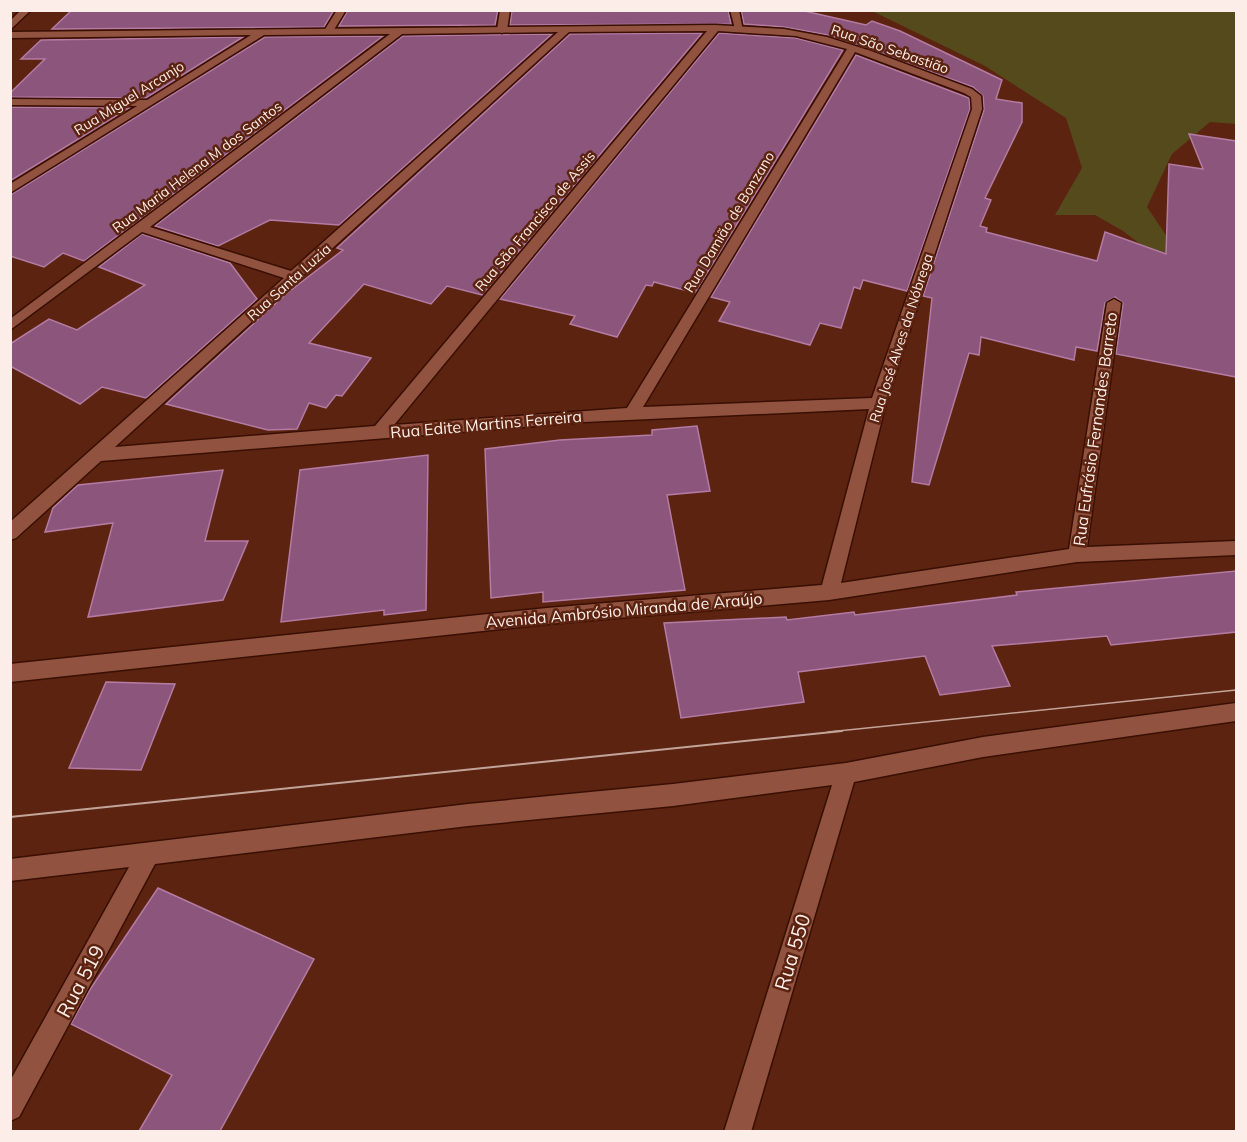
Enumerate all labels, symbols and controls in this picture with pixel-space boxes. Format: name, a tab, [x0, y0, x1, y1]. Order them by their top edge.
street label: Rua São Sebastião	[829, 20, 951, 78]
street label: Rua Miguel Arcanjo	[71, 57, 187, 139]
street label: Rua Maria Helena M dos Santos	[109, 97, 286, 237]
street label: Rua São Francisco de Assis	[471, 147, 599, 295]
street label: Rua Damião de Bonzano	[680, 148, 778, 296]
street label: Rua Santa Luzia	[243, 240, 335, 324]
street label: Rua José Alves da Nóbrega	[865, 251, 937, 425]
street label: Rua Eufrásio Fernandes Barreto	[1069, 311, 1121, 547]
street label: Rua Edite Martins Ferreira	[389, 406, 583, 442]
street label: Avenida Ambrósio Miranda de Araújo	[485, 588, 763, 632]
street label: Rua 550	[769, 911, 815, 993]
street label: Rua 519	[51, 940, 109, 1022]

